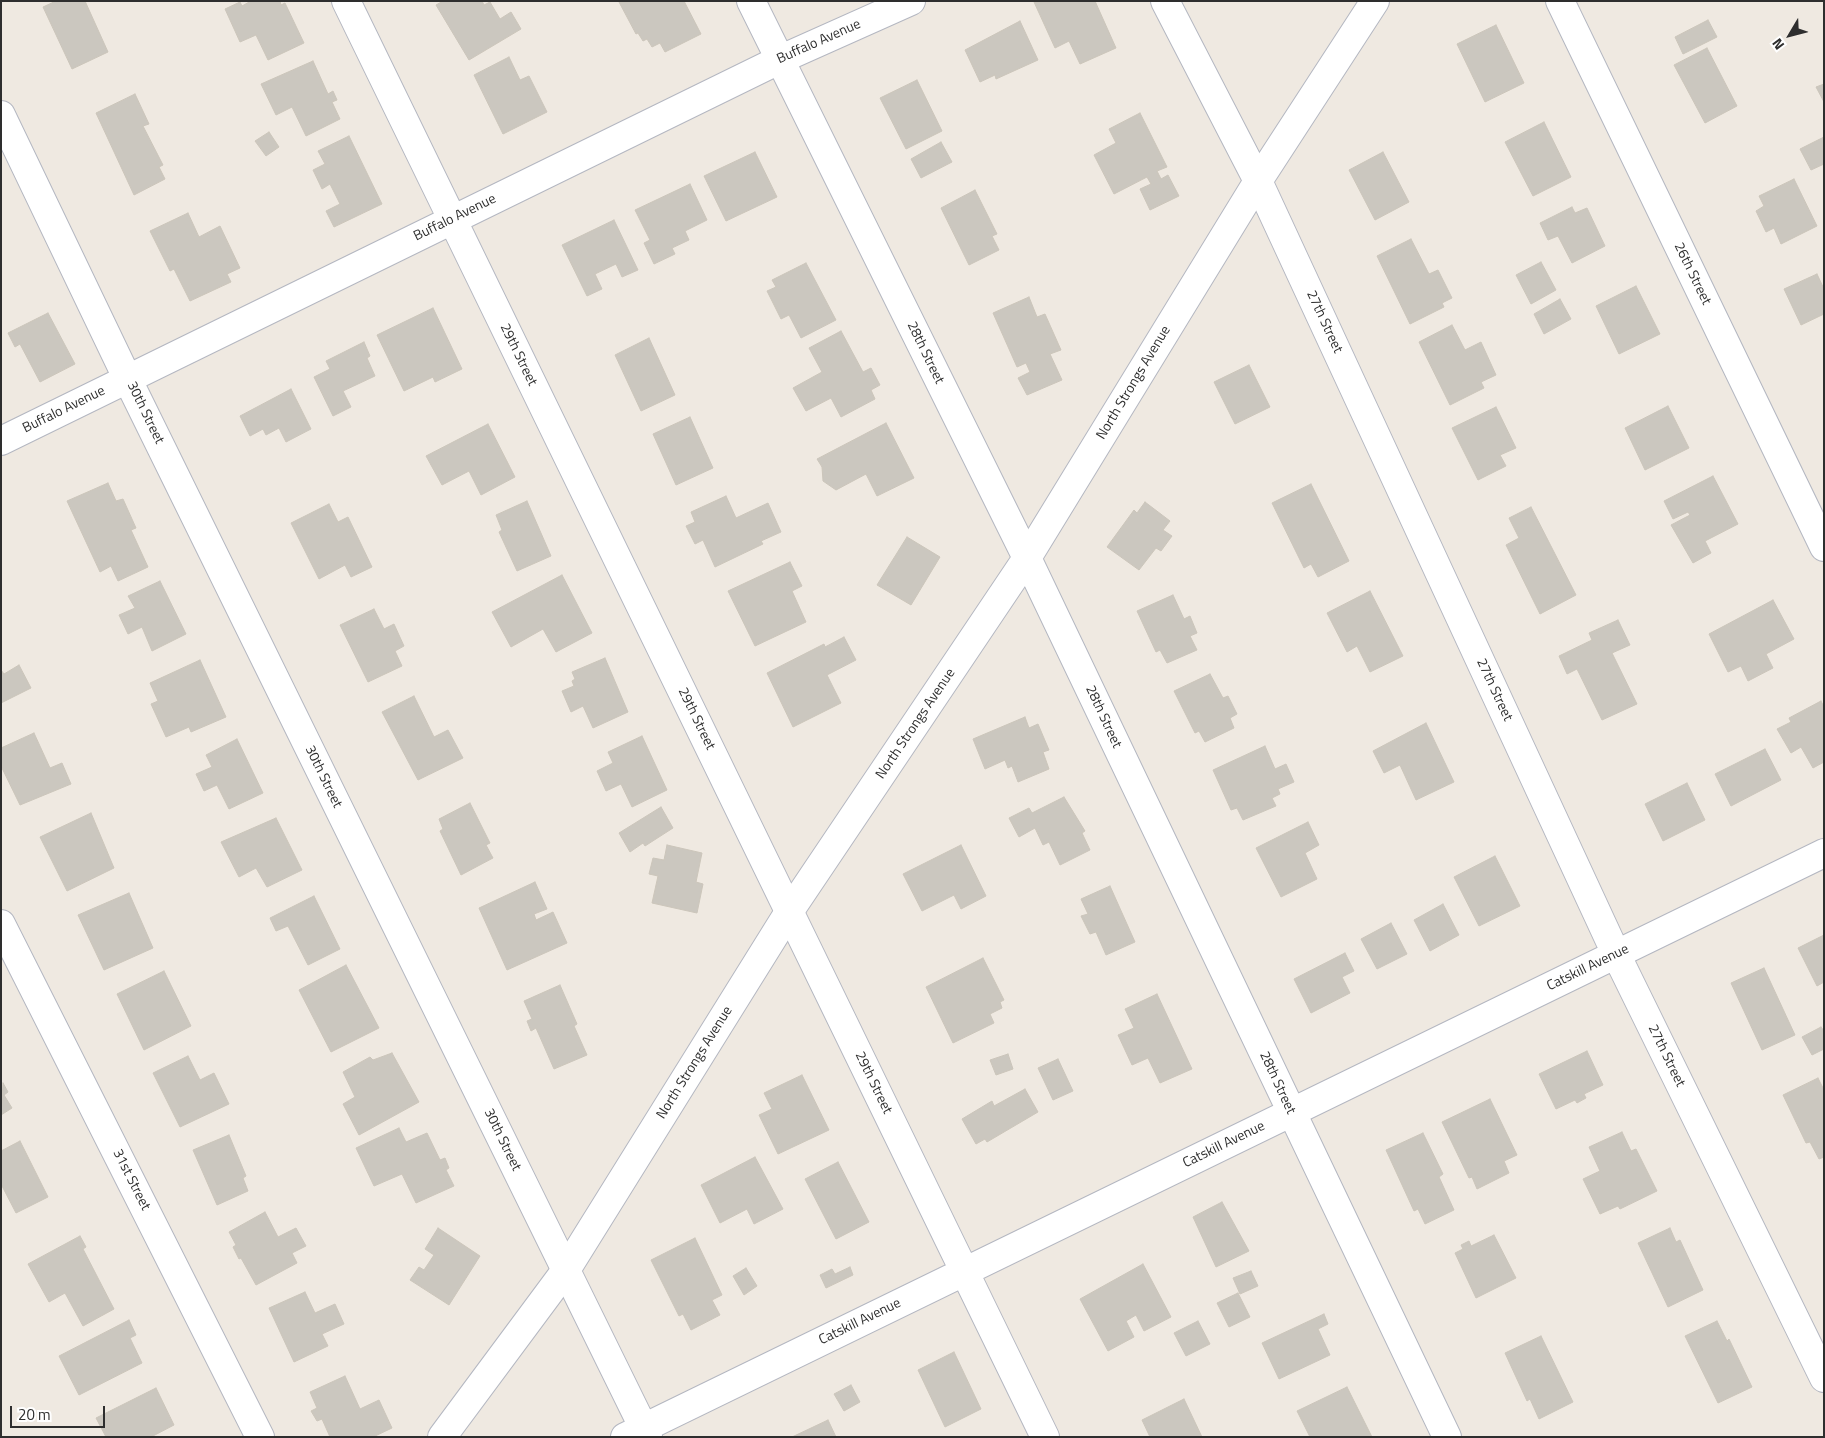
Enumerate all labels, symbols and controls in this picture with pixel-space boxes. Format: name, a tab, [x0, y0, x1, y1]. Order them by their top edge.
north arrow	[1765, 10, 1815, 60]
street label: Buffalo Avenue	[775, 16, 863, 68]
text: N	[1766, 34, 1789, 55]
street label: Buffalo Avenue	[411, 191, 499, 245]
street label: 26th Street	[1670, 240, 1714, 308]
street label: 27th Street	[1302, 288, 1346, 356]
street label: 28th Street	[903, 319, 947, 387]
street label: 29th Street	[496, 321, 540, 389]
street label: North Strongs Avenue	[1093, 323, 1175, 443]
street label: 30th Street	[123, 379, 167, 447]
street label: Buffalo Avenue	[20, 383, 108, 437]
street label: 27th Street	[1472, 656, 1516, 724]
street label: North Strongs Avenue	[873, 666, 959, 782]
street label: 28th Street	[1081, 683, 1125, 751]
street label: 29th Street	[674, 685, 718, 753]
street label: 30th Street	[301, 743, 345, 811]
street label: Catskill Avenue	[1544, 941, 1632, 995]
street label: North Strongs Avenue	[654, 1004, 736, 1122]
street label: 27th Street	[1644, 1022, 1688, 1090]
street label: 29th Street	[851, 1049, 895, 1117]
street label: 28th Street	[1255, 1049, 1299, 1117]
street label: 30th Street	[480, 1106, 524, 1174]
street label: Catskill Avenue	[1180, 1118, 1268, 1172]
street label: 31st Street	[108, 1147, 154, 1213]
street label: Catskill Avenue	[816, 1295, 904, 1349]
scale bar	[12, 1396, 108, 1428]
text: 20 m	[18, 1403, 51, 1426]

